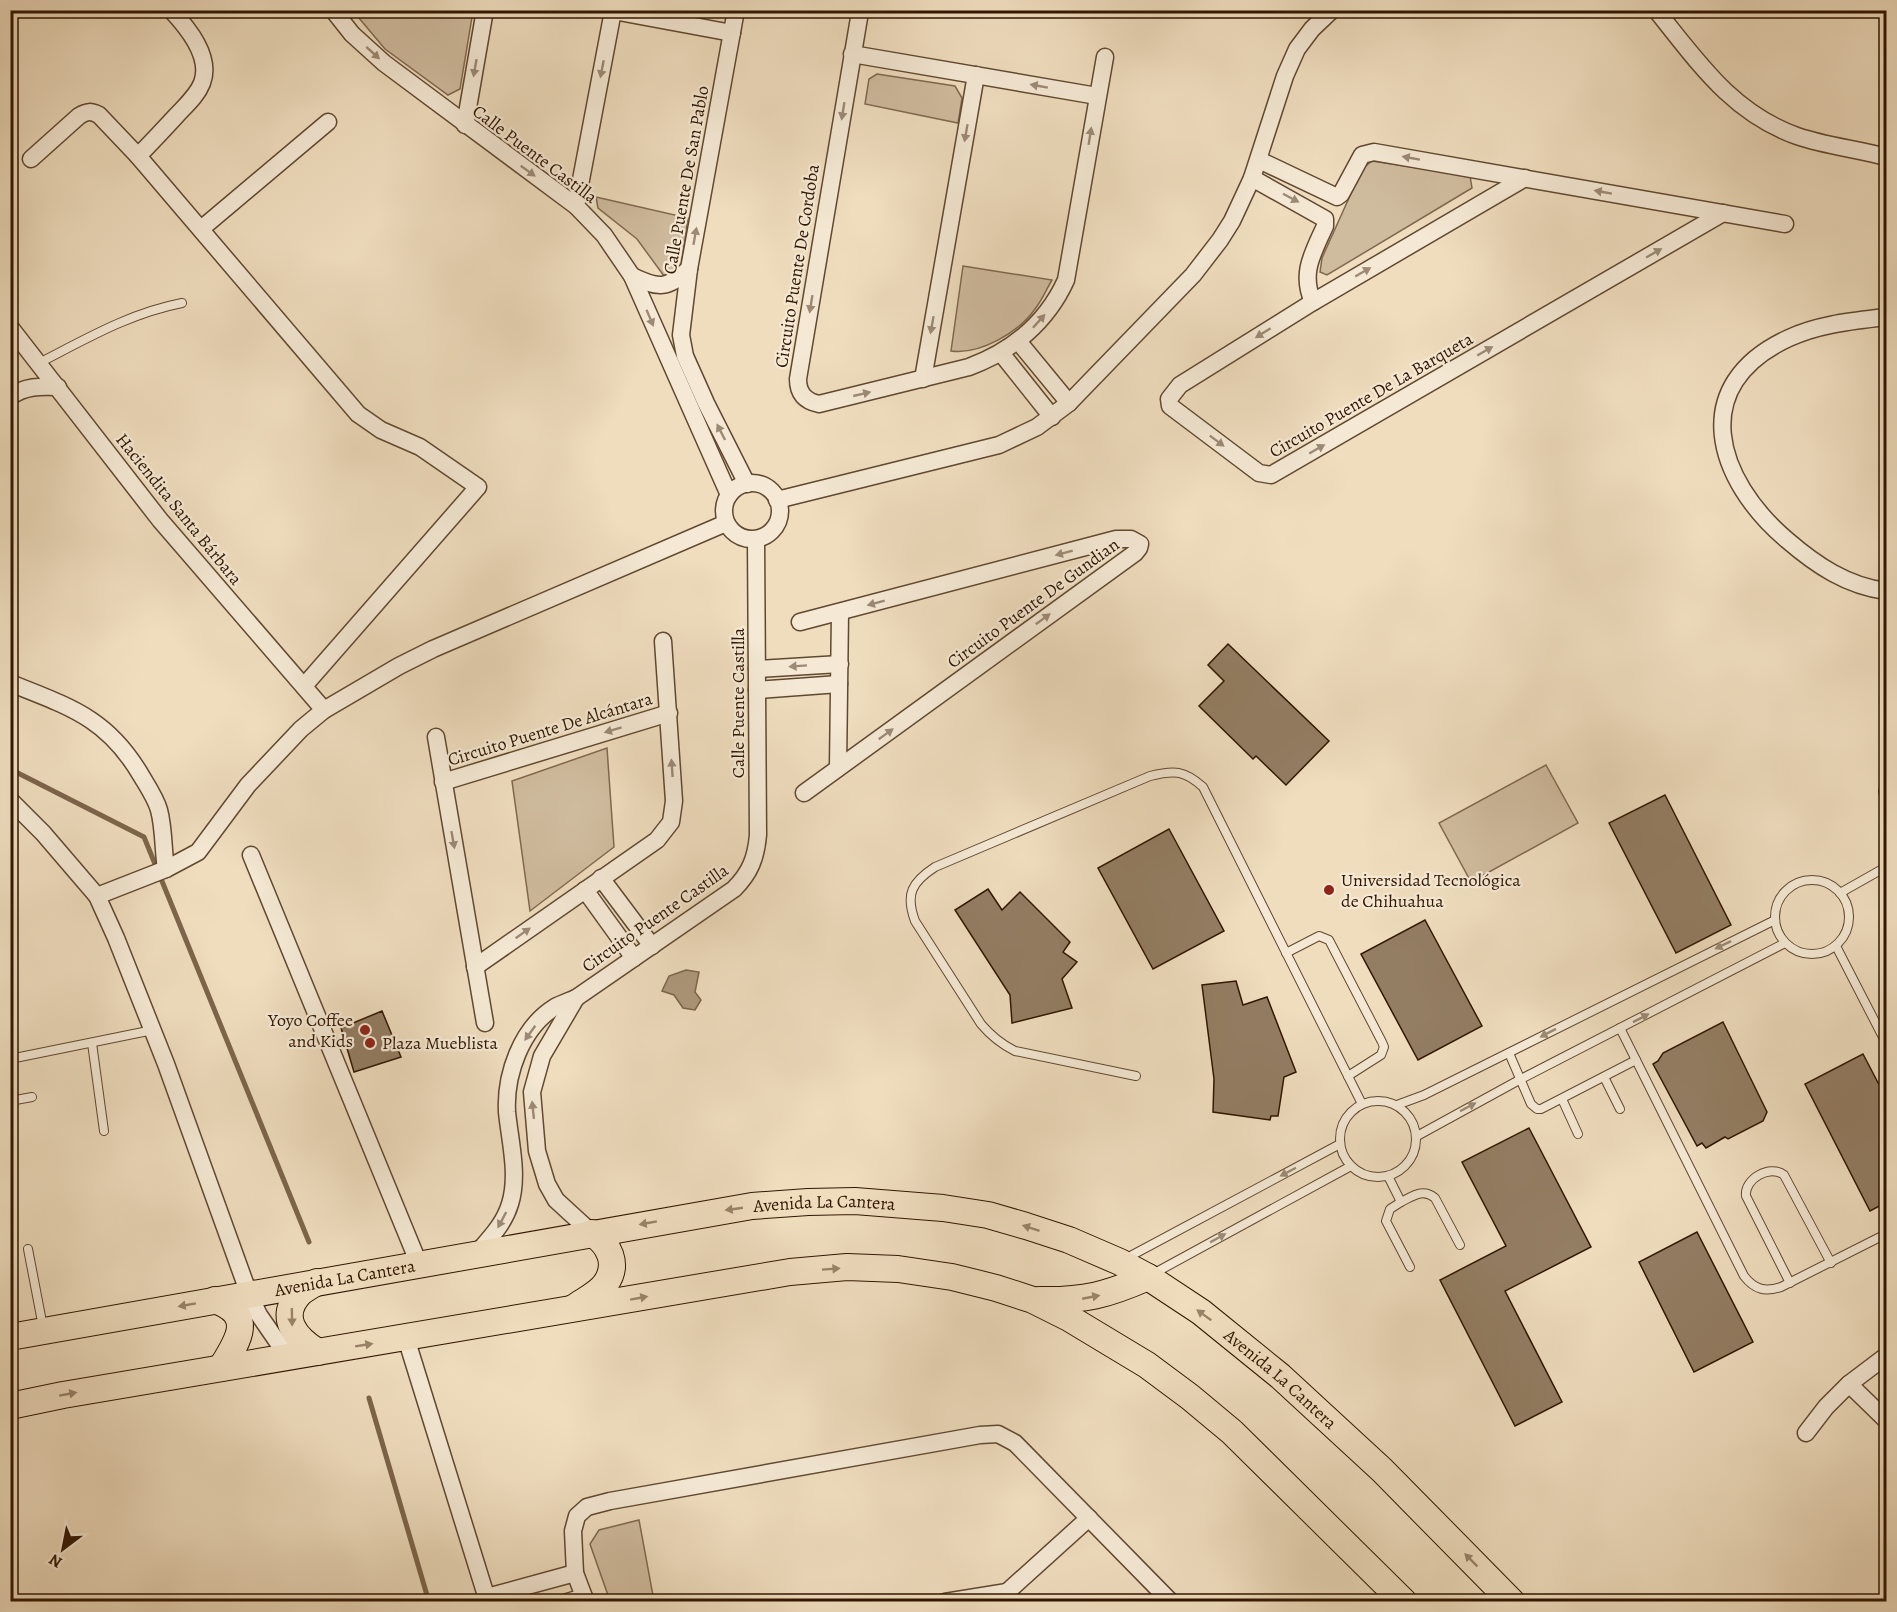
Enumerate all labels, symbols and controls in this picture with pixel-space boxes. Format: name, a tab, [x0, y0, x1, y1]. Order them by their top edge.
one-way arrow	[365, 46, 380, 60]
one-way arrow	[470, 58, 479, 77]
one-way arrow	[597, 60, 606, 79]
one-way arrow	[1029, 81, 1048, 90]
street label: Calle Puente De San Pablo	[658, 84, 714, 276]
street label: Calle Puente Castilla	[468, 99, 603, 209]
one-way arrow	[838, 102, 847, 121]
one-way arrow	[961, 123, 970, 142]
one-way arrow	[1086, 127, 1095, 146]
one-way arrow	[1402, 154, 1421, 163]
street label: Circuito Puente De Cordoba	[769, 162, 825, 370]
one-way arrow	[520, 165, 536, 177]
one-way arrow	[1594, 187, 1613, 196]
one-way arrow	[1282, 193, 1300, 203]
one-way arrow	[691, 226, 700, 245]
one-way arrow	[1646, 248, 1663, 258]
one-way arrow	[1355, 267, 1371, 278]
one-way arrow	[806, 294, 815, 313]
one-way arrow	[646, 309, 655, 327]
one-way arrow	[1032, 314, 1045, 329]
one-way arrow	[928, 316, 937, 335]
street label: Circuito Puente De La Barqueta	[1265, 326, 1478, 463]
one-way arrow	[1255, 327, 1271, 338]
one-way arrow	[1477, 346, 1494, 356]
one-way arrow	[853, 388, 871, 398]
one-way arrow	[716, 423, 725, 440]
street label: Haciendita Santa Bárbara	[110, 428, 248, 590]
one-way arrow	[1209, 435, 1224, 447]
one-way arrow	[1309, 444, 1326, 454]
street label: Circuito Puente De Gundian	[942, 532, 1124, 674]
one-way arrow	[1055, 548, 1073, 558]
one-way arrow	[867, 599, 885, 608]
one-way arrow	[1035, 613, 1051, 625]
street label: Calle Puente Castilla	[726, 627, 750, 778]
one-way arrow	[789, 662, 808, 671]
street label: Circuito Puente De Alcántara	[445, 686, 656, 772]
one-way arrow	[604, 726, 622, 735]
one-way arrow	[878, 728, 893, 740]
one-way arrow	[667, 758, 677, 777]
one-way arrow	[449, 830, 458, 849]
street label: Circuito Puente Castilla	[577, 858, 734, 978]
place label: Universidad Tecnológica de Chihuahua	[1341, 868, 1521, 913]
marker: Universidad Tecnológica de Chihuahua	[1322, 883, 1336, 897]
one-way arrow	[515, 927, 531, 939]
one-way arrow	[1714, 941, 1731, 950]
place label: Yoyo Coffee and Kids	[267, 1008, 353, 1053]
one-way arrow	[1632, 1013, 1649, 1023]
marker: Yoyo Coffee and Kids	[358, 1023, 372, 1037]
one-way arrow	[524, 1024, 536, 1040]
one-way arrow	[1540, 1028, 1557, 1037]
place label: Plaza Mueblista	[382, 1031, 498, 1055]
marker: Plaza Mueblista	[363, 1036, 377, 1050]
one-way arrow	[528, 1101, 538, 1120]
one-way arrow	[1459, 1103, 1476, 1112]
one-way arrow	[1280, 1167, 1297, 1177]
street label: Avenida La Cantera	[751, 1189, 897, 1218]
one-way arrow	[724, 1205, 743, 1214]
one-way arrow	[497, 1212, 507, 1229]
one-way arrow	[638, 1219, 657, 1228]
one-way arrow	[1022, 1223, 1040, 1232]
one-way arrow	[1209, 1233, 1226, 1243]
street label: Avenida La Cantera	[272, 1254, 418, 1302]
one-way arrow	[822, 1264, 841, 1273]
one-way arrow	[1082, 1292, 1101, 1301]
one-way arrow	[629, 1293, 648, 1302]
one-way arrow	[177, 1301, 196, 1310]
one-way arrow	[287, 1308, 297, 1327]
one-way arrow	[1196, 1309, 1212, 1321]
street label: Avenida La Cantera	[1218, 1323, 1343, 1435]
one-way arrow	[354, 1340, 373, 1349]
one-way arrow	[58, 1389, 77, 1398]
north arrow	[33, 1519, 93, 1579]
text: N	[45, 1548, 66, 1573]
one-way arrow	[1465, 1553, 1479, 1567]

